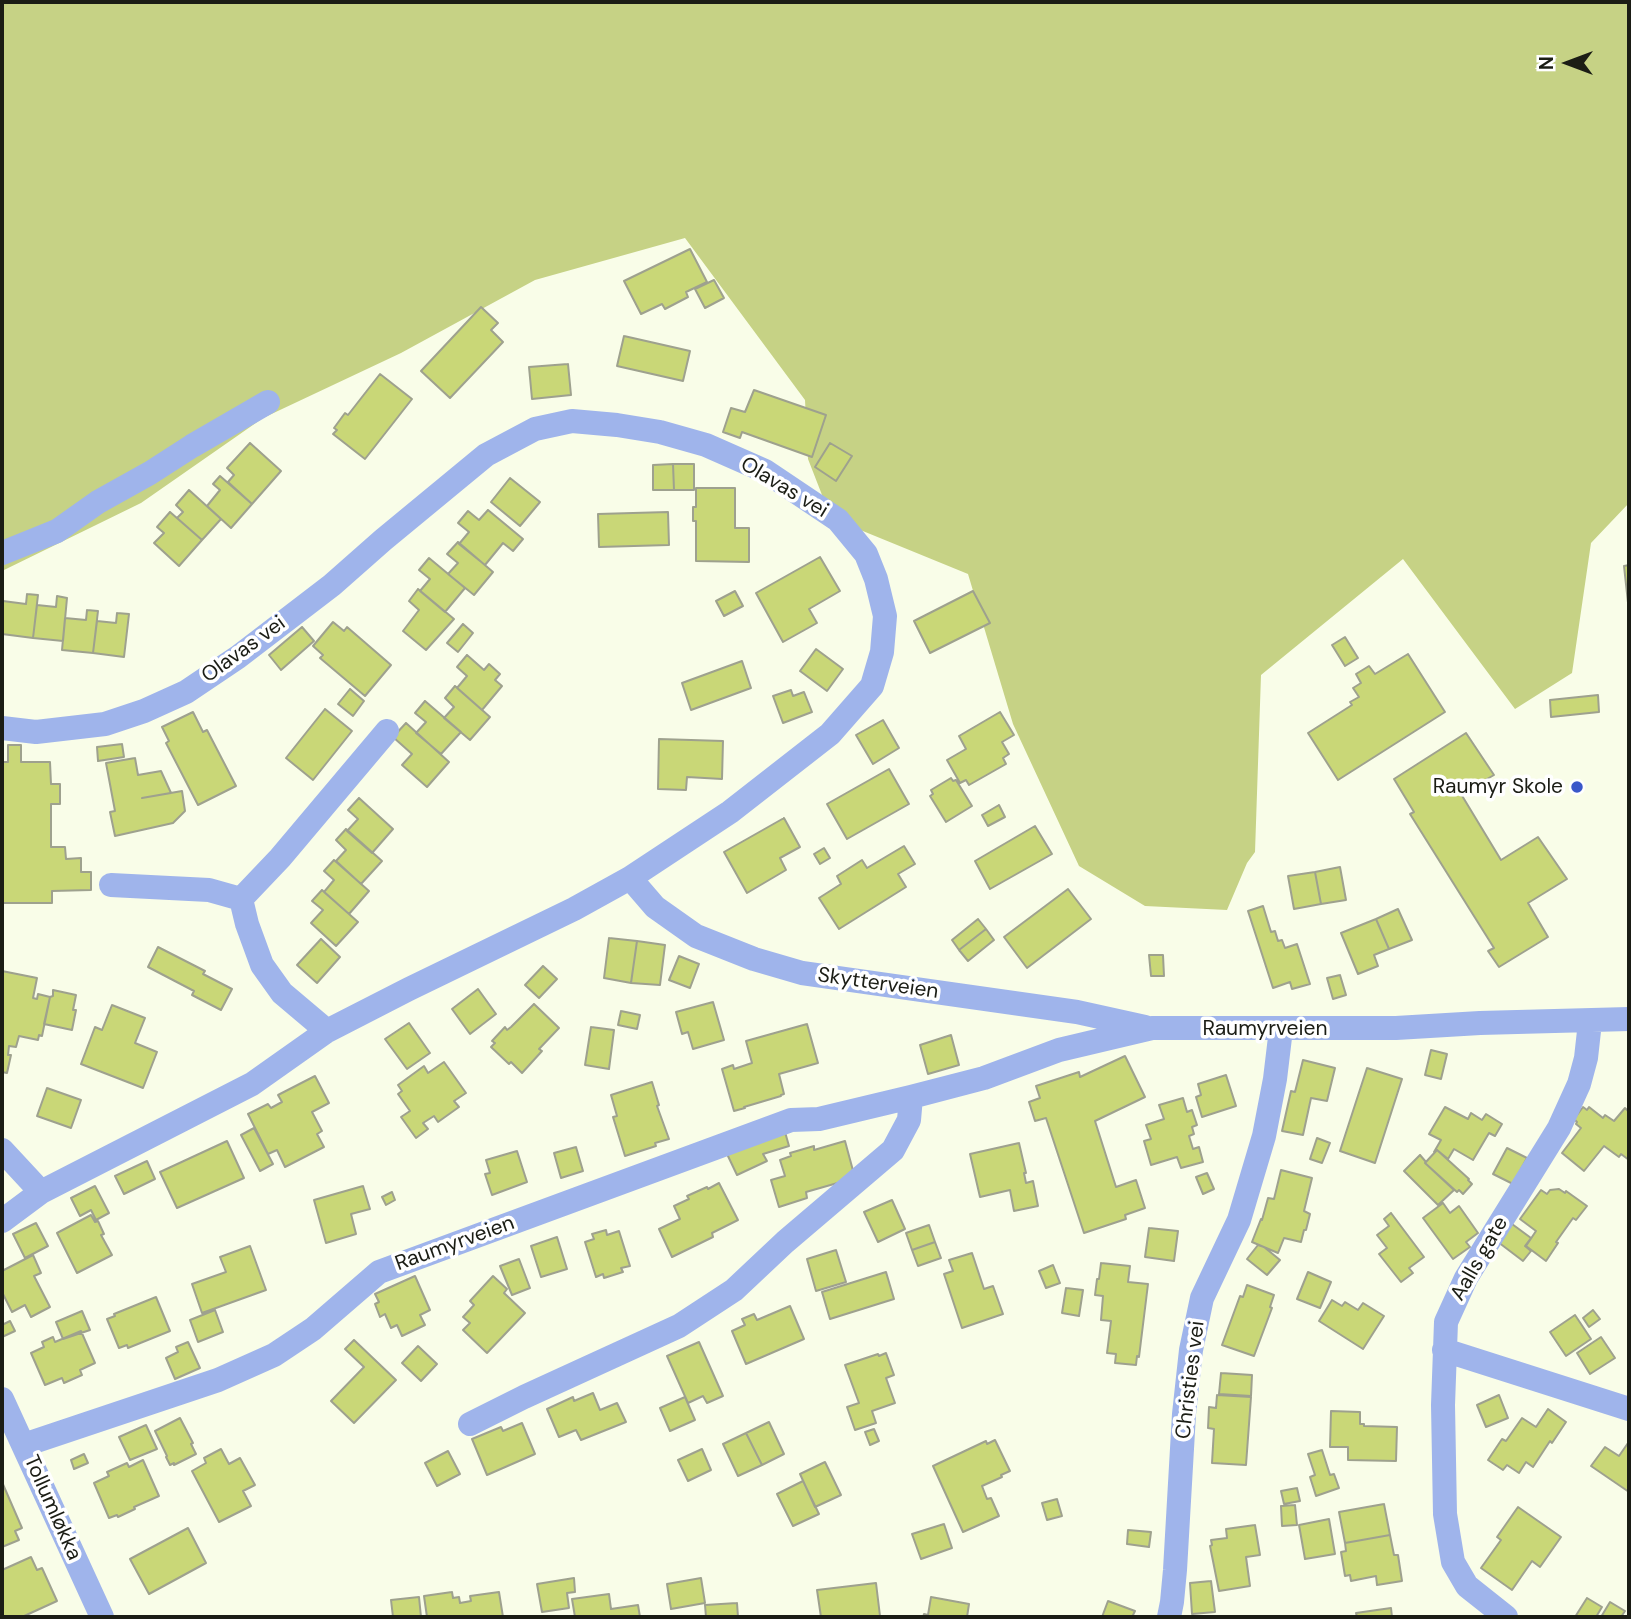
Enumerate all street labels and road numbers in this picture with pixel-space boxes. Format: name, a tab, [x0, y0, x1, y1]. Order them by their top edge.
street label: Olavas vei	[736, 452, 832, 524]
street label: Olavas vei	[197, 611, 291, 689]
street label: Skytterveien	[816, 963, 940, 1005]
street label: Raumyrveien	[1203, 1016, 1327, 1042]
street label: Raumyrveien	[392, 1211, 518, 1277]
street label: Aalls gate	[1446, 1212, 1514, 1306]
street label: Christies vei	[1171, 1319, 1211, 1441]
street label: Tollumløkka	[18, 1452, 86, 1564]

